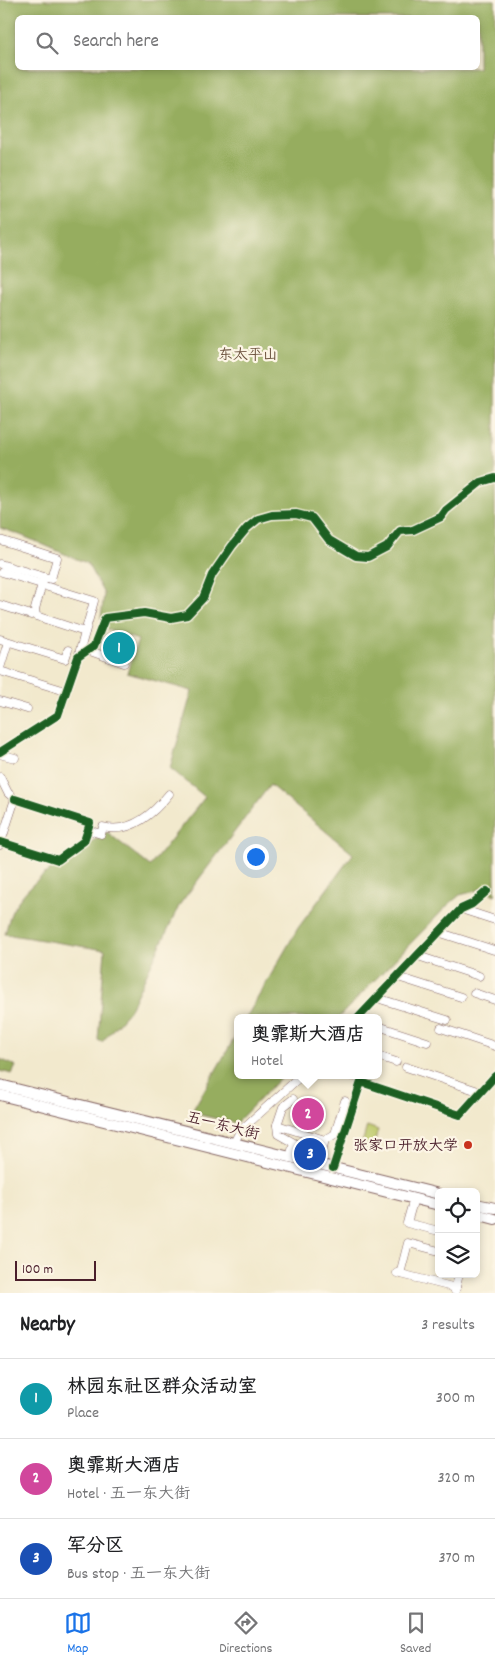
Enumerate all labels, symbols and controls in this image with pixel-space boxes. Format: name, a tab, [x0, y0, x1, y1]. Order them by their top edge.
search box	[15, 15, 480, 70]
icon: search	[33, 29, 61, 57]
text: Search here	[73, 29, 159, 56]
park label: 东太平山	[218, 345, 278, 367]
pin: 1	[103, 629, 135, 667]
your location	[243, 844, 269, 870]
popup	[234, 1014, 382, 1079]
text: 奥霏斯大酒店	[251, 1023, 365, 1050]
text: Hotel	[251, 1050, 283, 1073]
pin: 2	[292, 1095, 324, 1133]
street label: 五一东大街	[183, 1107, 262, 1147]
pin: 3	[294, 1135, 326, 1173]
place label: 张家口开放大学	[353, 1136, 458, 1158]
marker: 张家口开放大学	[462, 1139, 474, 1151]
map controls	[435, 1188, 480, 1278]
button: locate	[435, 1188, 480, 1233]
button: layers	[435, 1233, 480, 1278]
scale bar	[15, 1258, 96, 1281]
text: 100 m	[22, 1260, 53, 1280]
text: Nearby	[20, 1311, 75, 1341]
text: 3 results	[421, 1314, 475, 1337]
text: 林园东社区群众活动室	[67, 1375, 257, 1402]
text: 1	[34, 1387, 38, 1410]
text: 300 m	[436, 1387, 475, 1410]
text: Place	[67, 1402, 99, 1425]
text: 奥霏斯大酒店	[67, 1454, 181, 1481]
text: 2	[33, 1467, 40, 1490]
text: 320 m	[438, 1467, 475, 1490]
text: Hotel · 五一东大街	[67, 1483, 190, 1506]
text: 军分区	[67, 1534, 124, 1561]
text: 3	[32, 1547, 40, 1570]
text: 370 m	[438, 1547, 475, 1570]
text: Bus stop · 五一东大街	[67, 1563, 210, 1586]
tab: Map	[64, 1609, 92, 1659]
tab: Directions	[219, 1609, 272, 1659]
tab: Saved	[400, 1609, 431, 1659]

